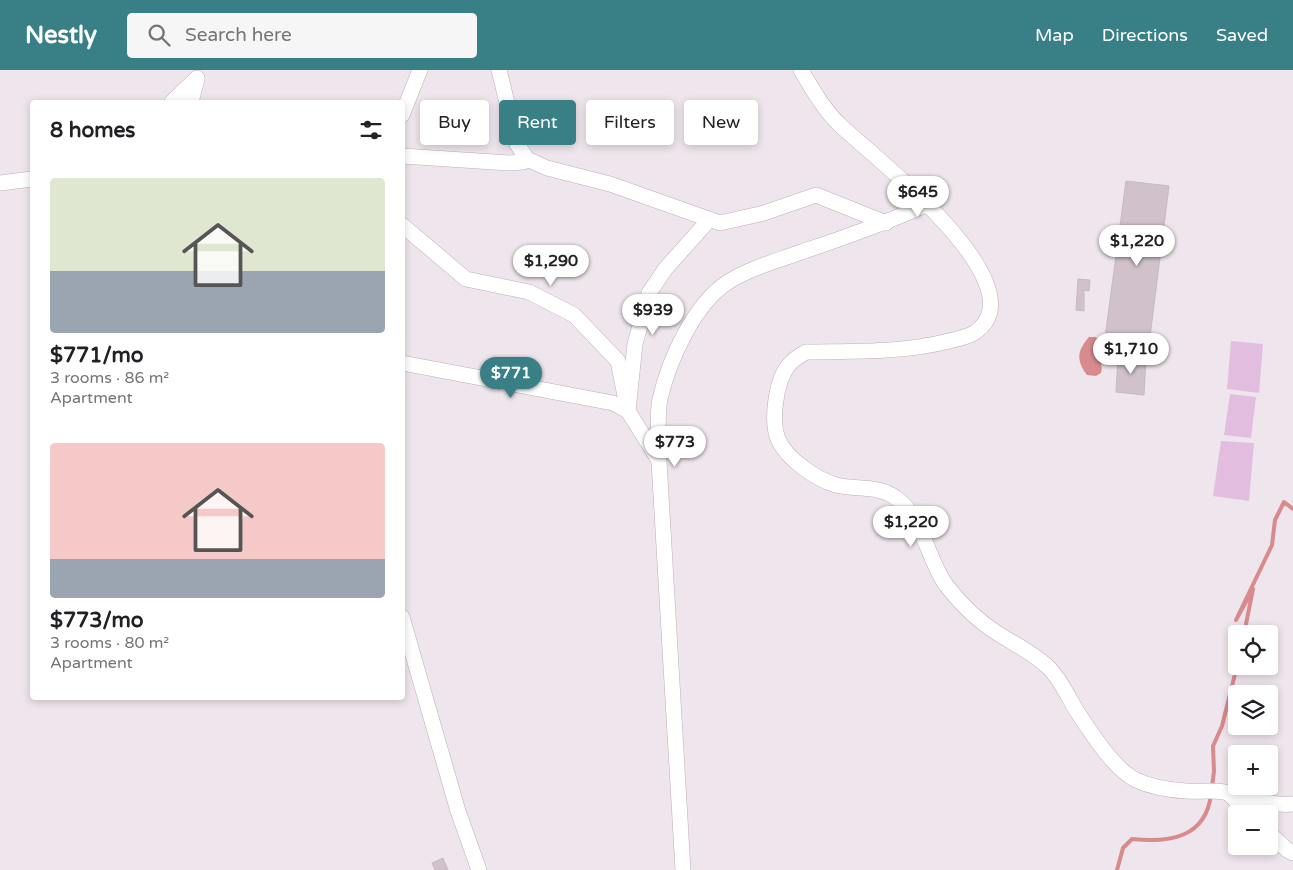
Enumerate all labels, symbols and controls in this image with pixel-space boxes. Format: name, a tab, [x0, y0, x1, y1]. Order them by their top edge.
search box	[127, 13, 477, 58]
text: Nestly	[25, 21, 97, 50]
icon: search	[145, 21, 173, 49]
text: Search here	[185, 24, 292, 46]
text: Map	[1035, 24, 1074, 46]
text: Directions	[1102, 24, 1188, 46]
text: Saved	[1216, 24, 1268, 46]
chip: Buy	[420, 100, 489, 145]
chip: Rent	[499, 100, 576, 145]
chip: Filters	[586, 100, 674, 145]
chip: New	[684, 100, 758, 145]
icon: filters	[357, 116, 385, 144]
text: 8 homes	[50, 118, 135, 143]
pin: $645	[888, 176, 948, 218]
text: $645	[898, 182, 938, 202]
icon: home	[173, 210, 263, 300]
pin: $1,220	[1096, 224, 1178, 267]
text: $1,220	[1110, 231, 1164, 251]
pin: $1,290	[510, 244, 592, 287]
text: $1,290	[524, 251, 578, 271]
pin: $939	[623, 294, 683, 336]
text: $939	[633, 300, 673, 320]
pin: $1,710	[1090, 332, 1172, 375]
text: $1,710	[1104, 339, 1158, 359]
text: $771/mo	[50, 343, 144, 368]
pin: $771	[481, 356, 541, 399]
text: $771	[491, 363, 531, 383]
text: 3 rooms · 86 m²	[50, 368, 169, 388]
text: Apartment	[50, 388, 133, 408]
pin: $773	[645, 426, 705, 468]
text: $773	[655, 432, 695, 452]
icon: home	[173, 475, 263, 565]
pin: $1,220	[870, 506, 952, 548]
text: $1,220	[884, 512, 938, 532]
text: $773/mo	[50, 608, 144, 633]
map controls	[1228, 625, 1278, 855]
button: locate	[1228, 625, 1278, 675]
text: 3 rooms · 80 m²	[50, 633, 169, 653]
text: Apartment	[50, 653, 133, 673]
button: layers	[1228, 685, 1278, 735]
button: +	[1228, 745, 1278, 795]
button: −	[1228, 805, 1278, 855]

